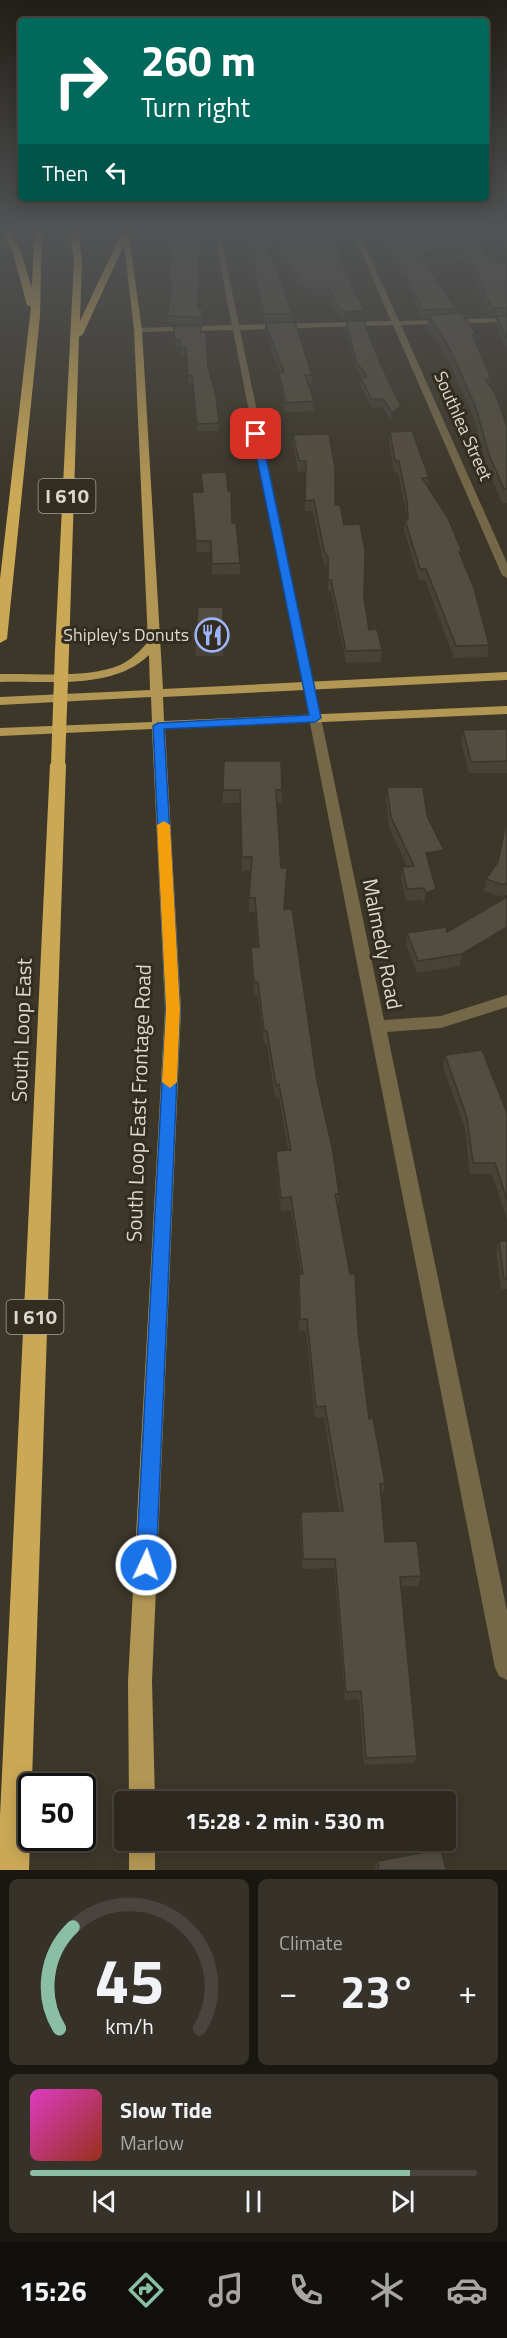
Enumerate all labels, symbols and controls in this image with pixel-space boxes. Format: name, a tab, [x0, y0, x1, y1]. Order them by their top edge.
text: 260 m	[141, 28, 256, 92]
icon: right	[42, 42, 120, 120]
text: Turn right	[141, 86, 250, 127]
text: Then	[42, 156, 88, 190]
icon: left	[100, 156, 133, 189]
street label: Southlea Street	[427, 367, 500, 486]
pin	[230, 408, 281, 459]
icon: arrive	[239, 417, 272, 450]
road number: I 610	[38, 479, 96, 513]
restaurant icon: Shipley's Donuts	[194, 617, 230, 653]
place label: Shipley's Donuts	[63, 621, 189, 648]
street label: Malmedy Road	[355, 876, 411, 1012]
street label: South Loop East	[2, 957, 40, 1102]
street label: South Loop East Frontage Road	[117, 964, 159, 1242]
road number: I 610	[6, 1300, 63, 1334]
position arrow	[114, 1533, 178, 1597]
speed limit sign: 50	[18, 1773, 96, 1851]
text: 15:28 · 2 min · 530 m	[185, 1804, 385, 1838]
text: Climate	[279, 1927, 343, 1958]
text: 45	[94, 1932, 164, 2027]
text: 23°	[340, 1957, 416, 2025]
text: −	[279, 1967, 297, 2017]
text: +	[459, 1967, 477, 2017]
text: km/h	[105, 2010, 153, 2042]
text: Slow Tide	[120, 2093, 212, 2127]
text: Marlow	[120, 2127, 184, 2158]
icon: previous	[88, 2185, 121, 2218]
icon: pause	[237, 2185, 270, 2218]
icon: next	[386, 2185, 419, 2218]
icon: directions	[125, 2269, 167, 2311]
icon: music	[205, 2269, 247, 2311]
icon: phone	[285, 2269, 327, 2311]
icon: climate	[366, 2269, 408, 2311]
icon: car	[446, 2269, 488, 2311]
text: 15:26	[19, 2270, 87, 2311]

